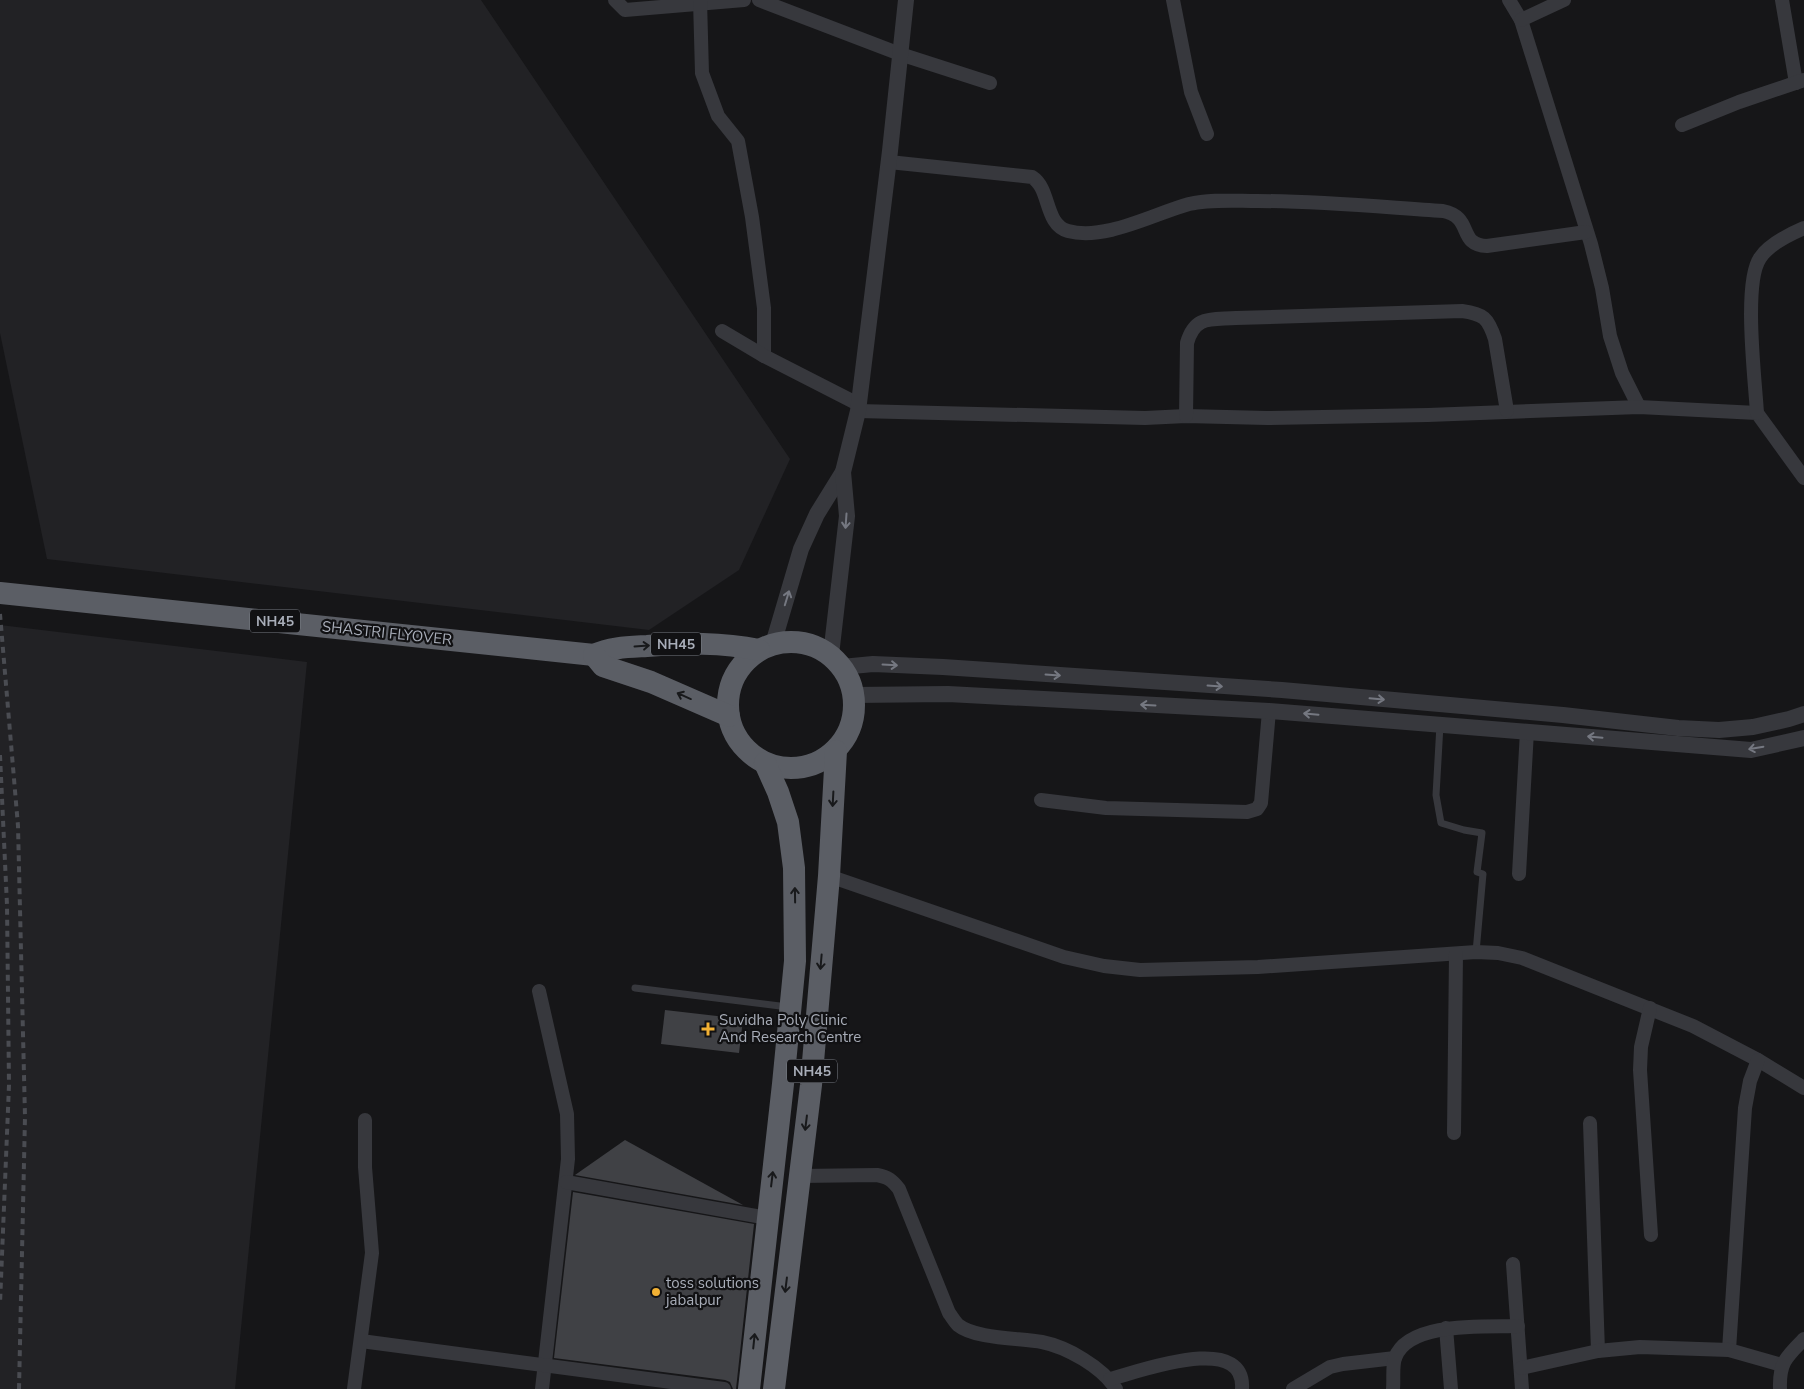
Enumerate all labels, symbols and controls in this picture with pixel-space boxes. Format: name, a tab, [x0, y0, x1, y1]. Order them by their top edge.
one-way arrow	[841, 513, 851, 529]
one-way arrow	[782, 590, 792, 606]
road number: NH45	[250, 610, 300, 632]
street label: SHASTRI FLYOVER	[321, 616, 453, 650]
road number: NH45	[651, 633, 701, 656]
one-way arrow	[633, 641, 649, 651]
one-way arrow	[882, 660, 898, 670]
one-way arrow	[1044, 671, 1060, 680]
one-way arrow	[1206, 681, 1222, 691]
one-way arrow	[677, 691, 692, 701]
one-way arrow	[1368, 694, 1384, 703]
one-way arrow	[1141, 700, 1157, 709]
one-way arrow	[1303, 709, 1319, 719]
one-way arrow	[1587, 732, 1603, 742]
one-way arrow	[1749, 743, 1765, 753]
one-way arrow	[829, 791, 838, 807]
one-way arrow	[790, 888, 800, 904]
one-way arrow	[817, 953, 826, 969]
place label: Suvidha Poly Clinic And Research Centre	[719, 1010, 861, 1047]
marker: Suvidha Poly Clinic And Research Centre	[701, 1022, 715, 1036]
road number: NH45	[787, 1060, 837, 1082]
one-way arrow	[801, 1115, 811, 1131]
one-way arrow	[767, 1171, 777, 1187]
place label: toss solutions jabalpur	[665, 1273, 759, 1310]
one-way arrow	[781, 1276, 791, 1292]
marker: toss solutions jabalpur	[650, 1286, 662, 1298]
one-way arrow	[749, 1333, 759, 1349]

